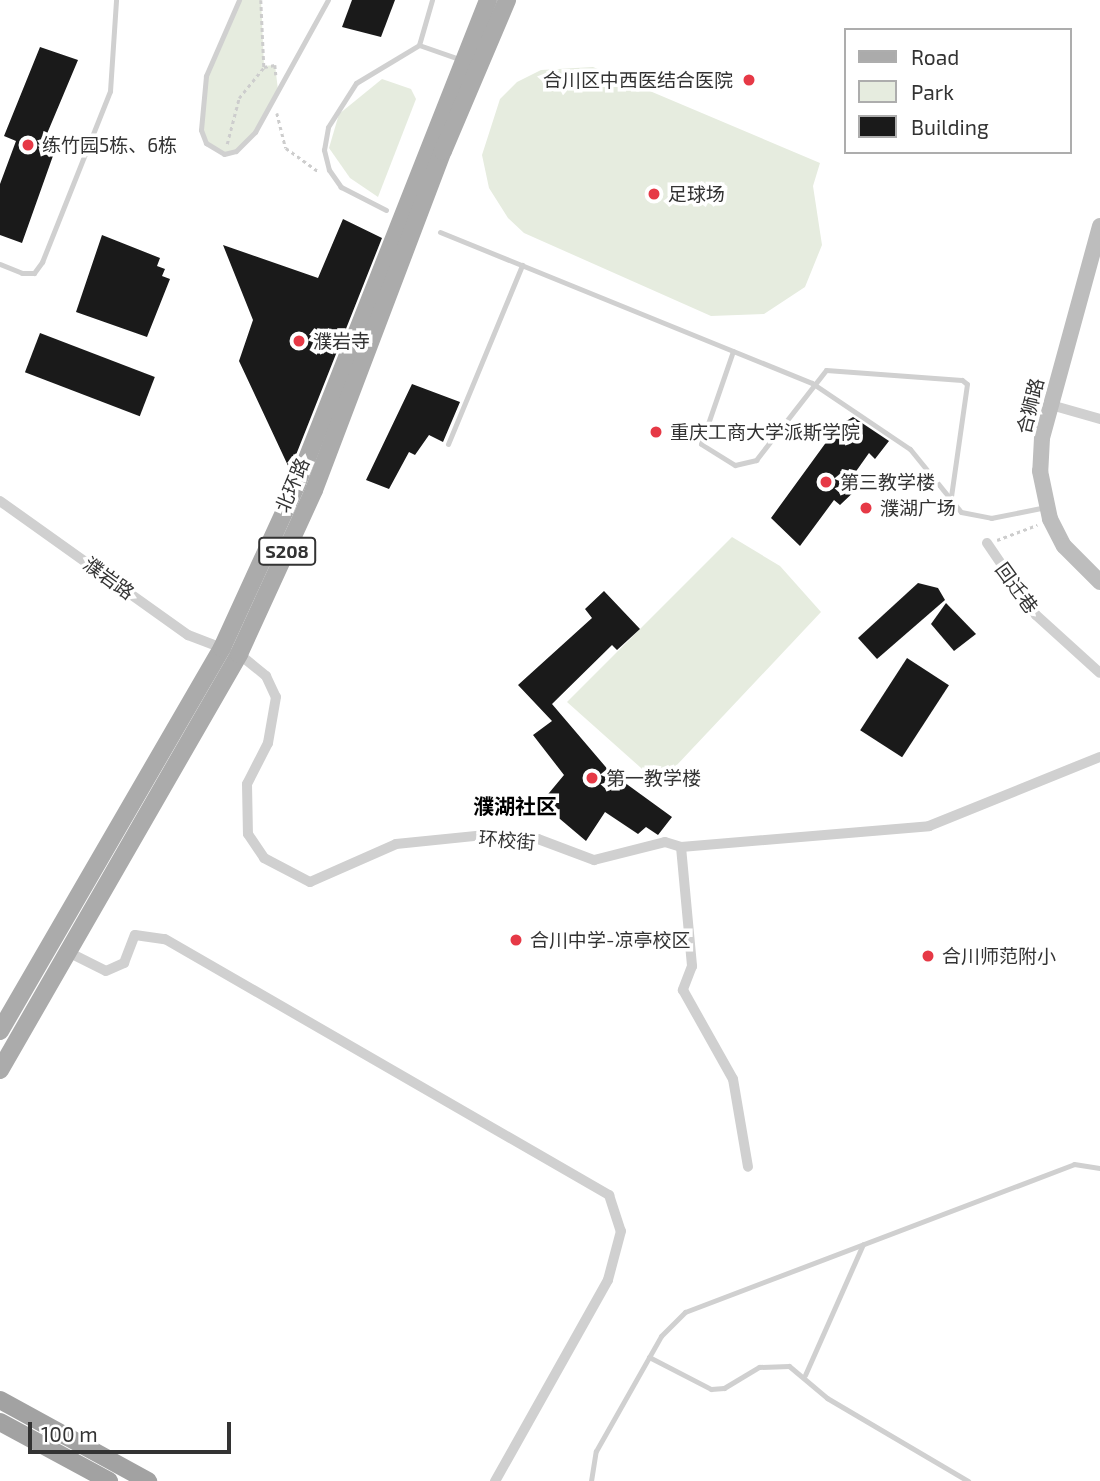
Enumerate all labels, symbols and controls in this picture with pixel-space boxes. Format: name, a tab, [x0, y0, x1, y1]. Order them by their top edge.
legend	[844, 28, 1072, 154]
text: Road	[911, 44, 959, 69]
place label: 合川区中西医结合医院	[543, 69, 733, 91]
marker: 合川区中西医结合医院	[739, 70, 759, 90]
text: Park	[911, 79, 954, 104]
text: Building	[911, 114, 989, 139]
place label: 练竹园5栋、6栋	[42, 134, 177, 156]
marker: 练竹园5栋、6栋	[20, 137, 36, 153]
place label: 足球场	[668, 183, 725, 205]
marker: 足球场	[646, 186, 662, 202]
place label: 濮岩寺	[313, 330, 370, 352]
marker: 濮岩寺	[291, 333, 307, 349]
street label: 合狮路	[1012, 376, 1048, 436]
place label: 重庆工商大学派斯学院	[670, 421, 860, 443]
marker: 重庆工商大学派斯学院	[648, 424, 664, 440]
street label: 北环路	[270, 454, 314, 516]
place label: 第三教学楼	[840, 471, 935, 493]
marker: 第三教学楼	[818, 474, 834, 490]
place label: 濮湖广场	[880, 497, 956, 519]
marker: 濮湖广场	[858, 500, 874, 516]
road number: S208	[257, 536, 317, 566]
street label: 濮岩路	[79, 552, 139, 604]
street label: 回迁巷	[991, 558, 1043, 618]
place label: 第一教学楼	[606, 767, 701, 789]
marker: 第一教学楼	[584, 770, 600, 786]
district label: 濮湖社区	[473, 793, 557, 819]
street label: 环校街	[478, 826, 536, 854]
place label: 合川中学-凉亭校区	[530, 929, 691, 951]
marker: 合川中学-凉亭校区	[508, 932, 524, 948]
place label: 合川师范附小	[942, 945, 1056, 967]
marker: 合川师范附小	[920, 948, 936, 964]
scale bar	[32, 1408, 234, 1452]
text: 100 m	[41, 1421, 98, 1446]

